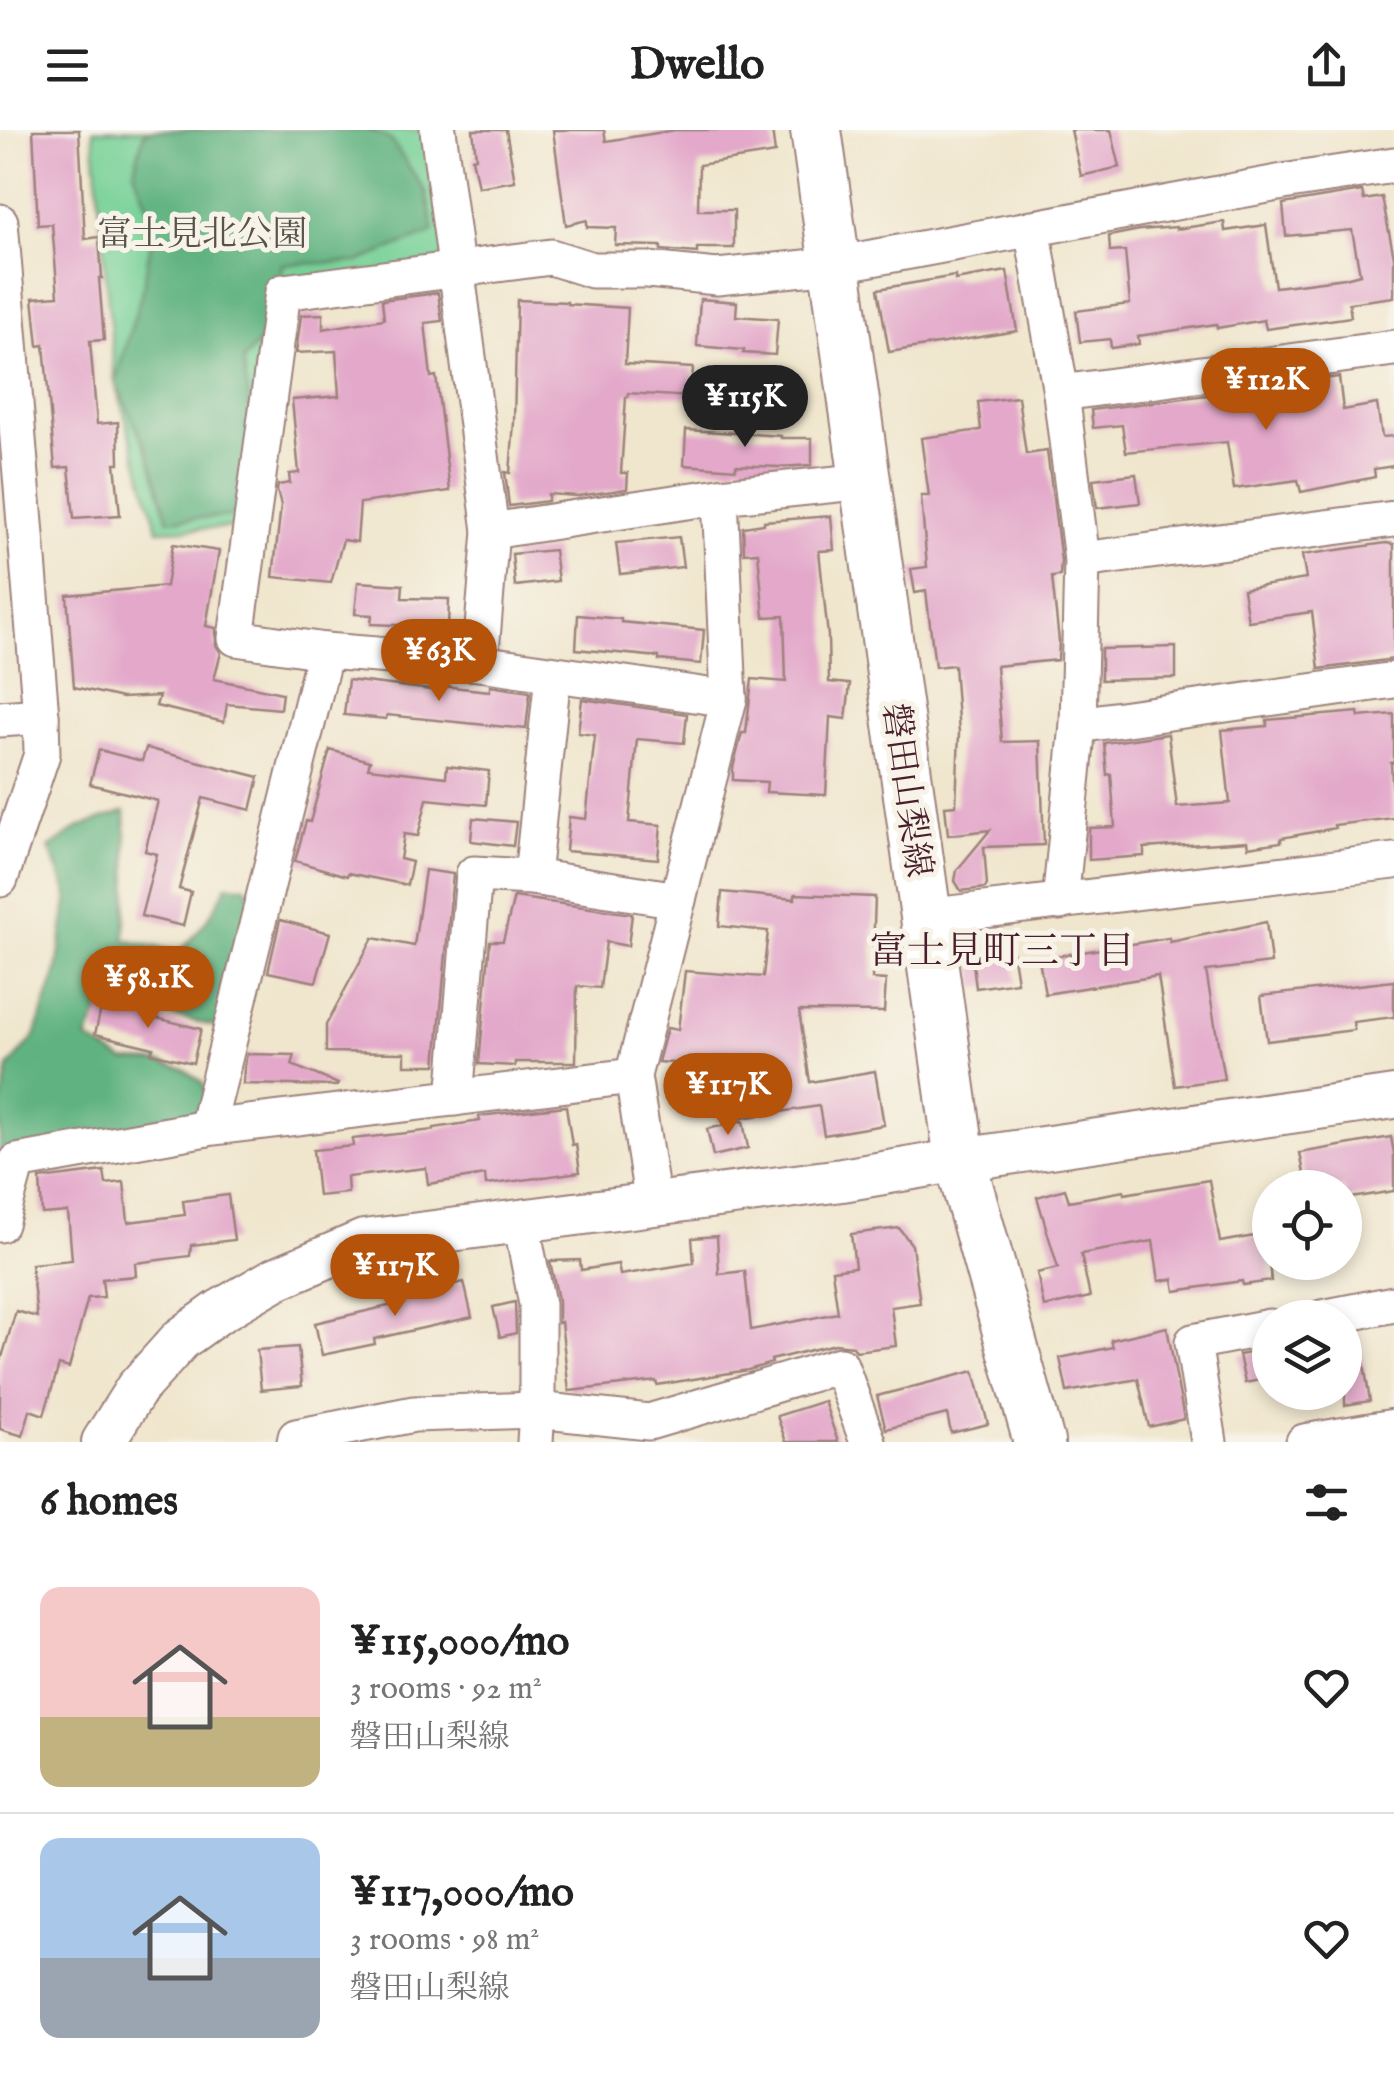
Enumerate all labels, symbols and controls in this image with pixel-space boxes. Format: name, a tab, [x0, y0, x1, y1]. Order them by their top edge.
text: Dwello	[630, 37, 764, 94]
icon: menu	[40, 38, 95, 93]
icon: share	[1299, 38, 1354, 93]
park label: 富士見北公園	[97, 213, 307, 258]
pin: ¥112K	[1196, 348, 1336, 433]
text: ¥112K	[1223, 360, 1309, 401]
pin: ¥115K	[675, 365, 815, 450]
text: ¥115K	[704, 377, 786, 418]
pin: ¥63K	[380, 619, 498, 704]
text: ¥63K	[403, 631, 475, 672]
street label: 磐田山梨線	[871, 701, 940, 880]
district label: 富士見町三丁目	[869, 929, 1135, 977]
pin: ¥58.1K	[67, 946, 229, 1031]
text: ¥58.1K	[103, 958, 193, 999]
pin: ¥117K	[658, 1053, 798, 1138]
text: ¥117K	[685, 1065, 771, 1106]
map controls	[1252, 1170, 1362, 1410]
button: locate	[1252, 1170, 1362, 1280]
pin: ¥117K	[325, 1234, 465, 1319]
text: ¥117K	[352, 1246, 438, 1287]
button: layers	[1252, 1300, 1362, 1410]
icon: filters	[1299, 1475, 1354, 1530]
text: 6 homes	[40, 1476, 178, 1529]
text: ¥115,000/mo	[350, 1616, 569, 1669]
icon: home	[120, 1627, 240, 1747]
icon: heart	[1299, 1660, 1354, 1715]
text: 3 rooms · 92 m²	[350, 1669, 542, 1710]
text: 磐田山梨線	[350, 1718, 510, 1759]
text: ¥117,000/mo	[350, 1867, 574, 1920]
icon: home	[120, 1878, 240, 1998]
icon: heart	[1299, 1911, 1354, 1966]
text: 3 rooms · 98 m²	[350, 1920, 539, 1961]
text: 磐田山梨線	[350, 1969, 510, 2010]

